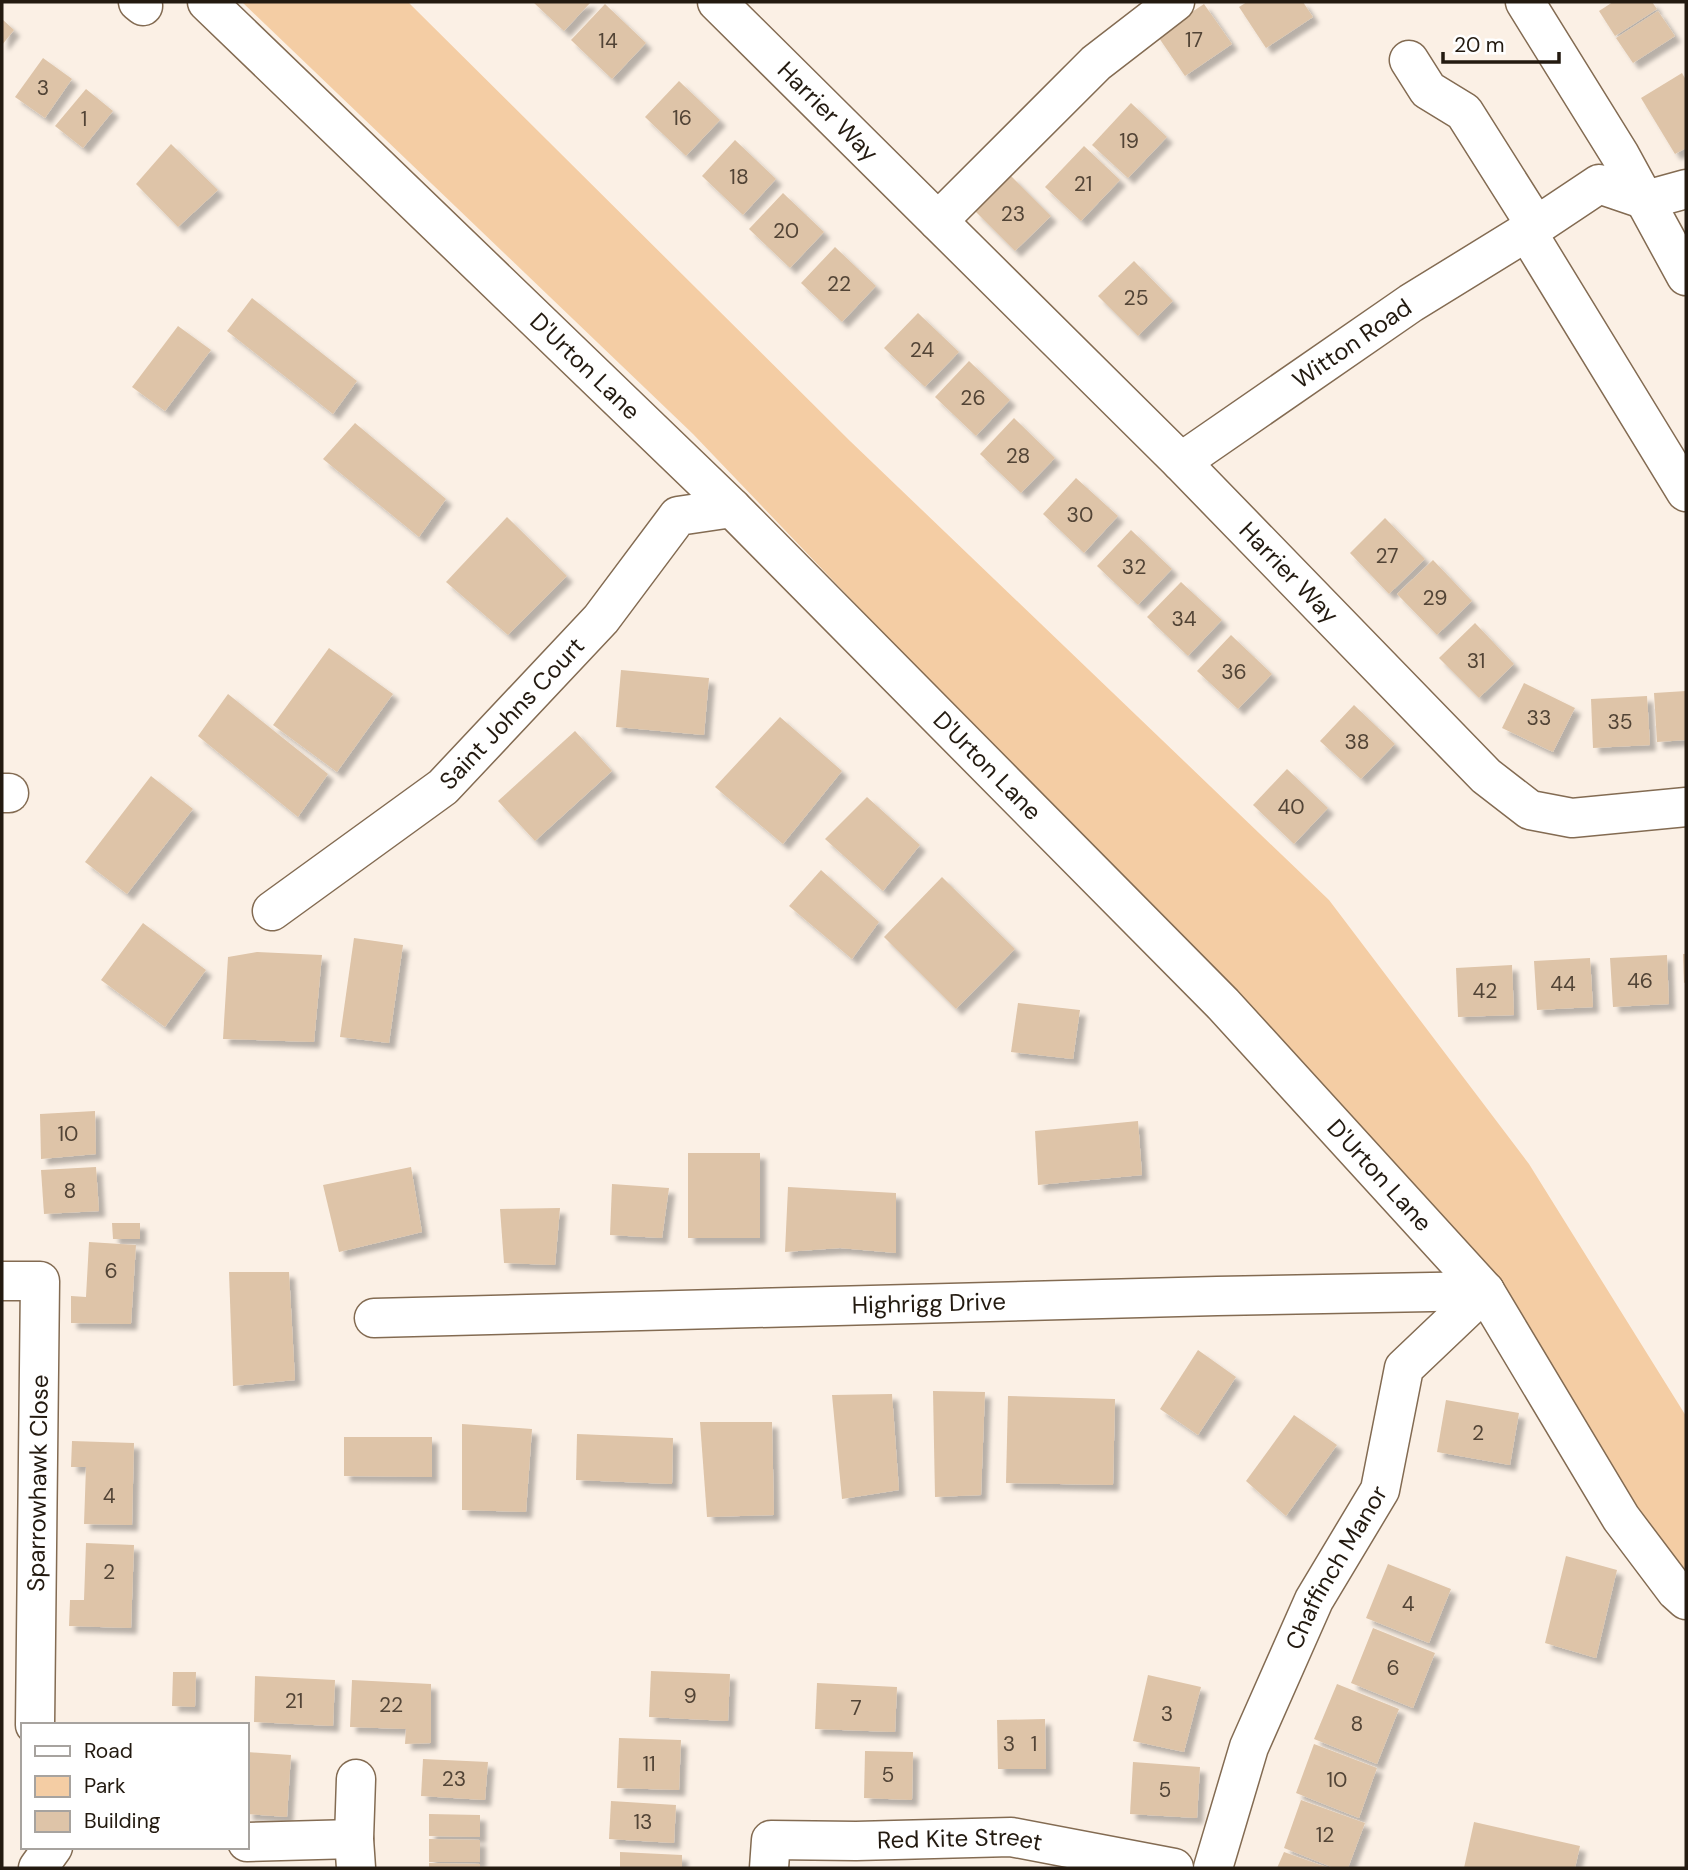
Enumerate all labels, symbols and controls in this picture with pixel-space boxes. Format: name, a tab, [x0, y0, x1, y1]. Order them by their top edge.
scale bar	[1443, 21, 1558, 65]
house number: 17	[1185, 26, 1203, 54]
house number: 14	[598, 27, 618, 55]
text: 20 m	[1454, 31, 1505, 59]
street label: Harrier Way	[771, 55, 885, 168]
house number: 3	[37, 74, 49, 102]
house number: 16	[672, 104, 692, 132]
house number: 1	[81, 105, 87, 133]
house number: 19	[1119, 127, 1139, 155]
house number: 18	[729, 163, 749, 191]
house number: 21	[1074, 170, 1092, 198]
house number: 23	[1001, 200, 1025, 228]
house number: 20	[773, 217, 799, 245]
house number: 22	[827, 270, 851, 298]
house number: 25	[1124, 284, 1148, 312]
street label: Witton Road	[1286, 291, 1417, 395]
street label: D'Urton Lane	[524, 306, 647, 426]
house number: 24	[910, 336, 934, 364]
house number: 26	[960, 384, 986, 412]
house number: 28	[1006, 442, 1030, 470]
house number: 30	[1067, 501, 1093, 529]
street label: Harrier Way	[1233, 515, 1346, 630]
house number: 27	[1376, 542, 1398, 570]
house number: 32	[1122, 553, 1146, 581]
house number: 29	[1422, 584, 1448, 612]
house number: 34	[1171, 605, 1197, 633]
street label: Saint Johns Court	[432, 630, 591, 796]
house number: 31	[1467, 647, 1485, 675]
house number: 36	[1221, 658, 1247, 686]
street label: D'Urton Lane	[927, 704, 1048, 827]
house number: 33	[1527, 704, 1551, 732]
house number: 35	[1607, 708, 1633, 736]
house number: 38	[1344, 728, 1370, 756]
house number: 40	[1277, 793, 1305, 821]
house number: 46	[1627, 967, 1653, 995]
house number: 44	[1550, 970, 1576, 998]
house number: 42	[1473, 977, 1497, 1005]
street label: D'Urton Lane	[1321, 1112, 1439, 1238]
house number: 10	[58, 1120, 78, 1148]
house number: 8	[64, 1177, 76, 1205]
house number: 6	[104, 1257, 118, 1285]
street label: Highrigg Drive	[851, 1286, 1006, 1321]
street label: Sparrowhawk Close	[20, 1374, 55, 1592]
house number: 2	[1472, 1419, 1484, 1447]
street label: Chaffinch Manor	[1278, 1479, 1394, 1654]
house number: 4	[103, 1482, 116, 1510]
house number: 2	[103, 1558, 115, 1586]
house number: 4	[1402, 1590, 1415, 1618]
house number: 6	[1386, 1654, 1400, 1682]
house number: 9	[683, 1682, 697, 1710]
house number: 21	[285, 1687, 303, 1715]
house number: 22	[379, 1691, 403, 1719]
house number: 7	[850, 1694, 862, 1722]
house number: 3	[1161, 1700, 1173, 1728]
house number: 8	[1351, 1710, 1363, 1738]
legend	[21, 1723, 248, 1849]
house number: 3	[1003, 1730, 1015, 1758]
house number: 1	[1031, 1730, 1037, 1758]
text: Road	[84, 1737, 133, 1765]
house number: 11	[642, 1750, 656, 1778]
house number: 5	[882, 1761, 894, 1789]
house number: 23	[442, 1765, 466, 1793]
house number: 10	[1327, 1766, 1347, 1794]
text: Park	[84, 1772, 126, 1800]
house number: 5	[1159, 1776, 1171, 1804]
text: Building	[84, 1807, 161, 1835]
house number: 13	[634, 1808, 652, 1836]
street label: Red Kite Street	[877, 1820, 1045, 1858]
house number: 12	[1316, 1821, 1334, 1849]

